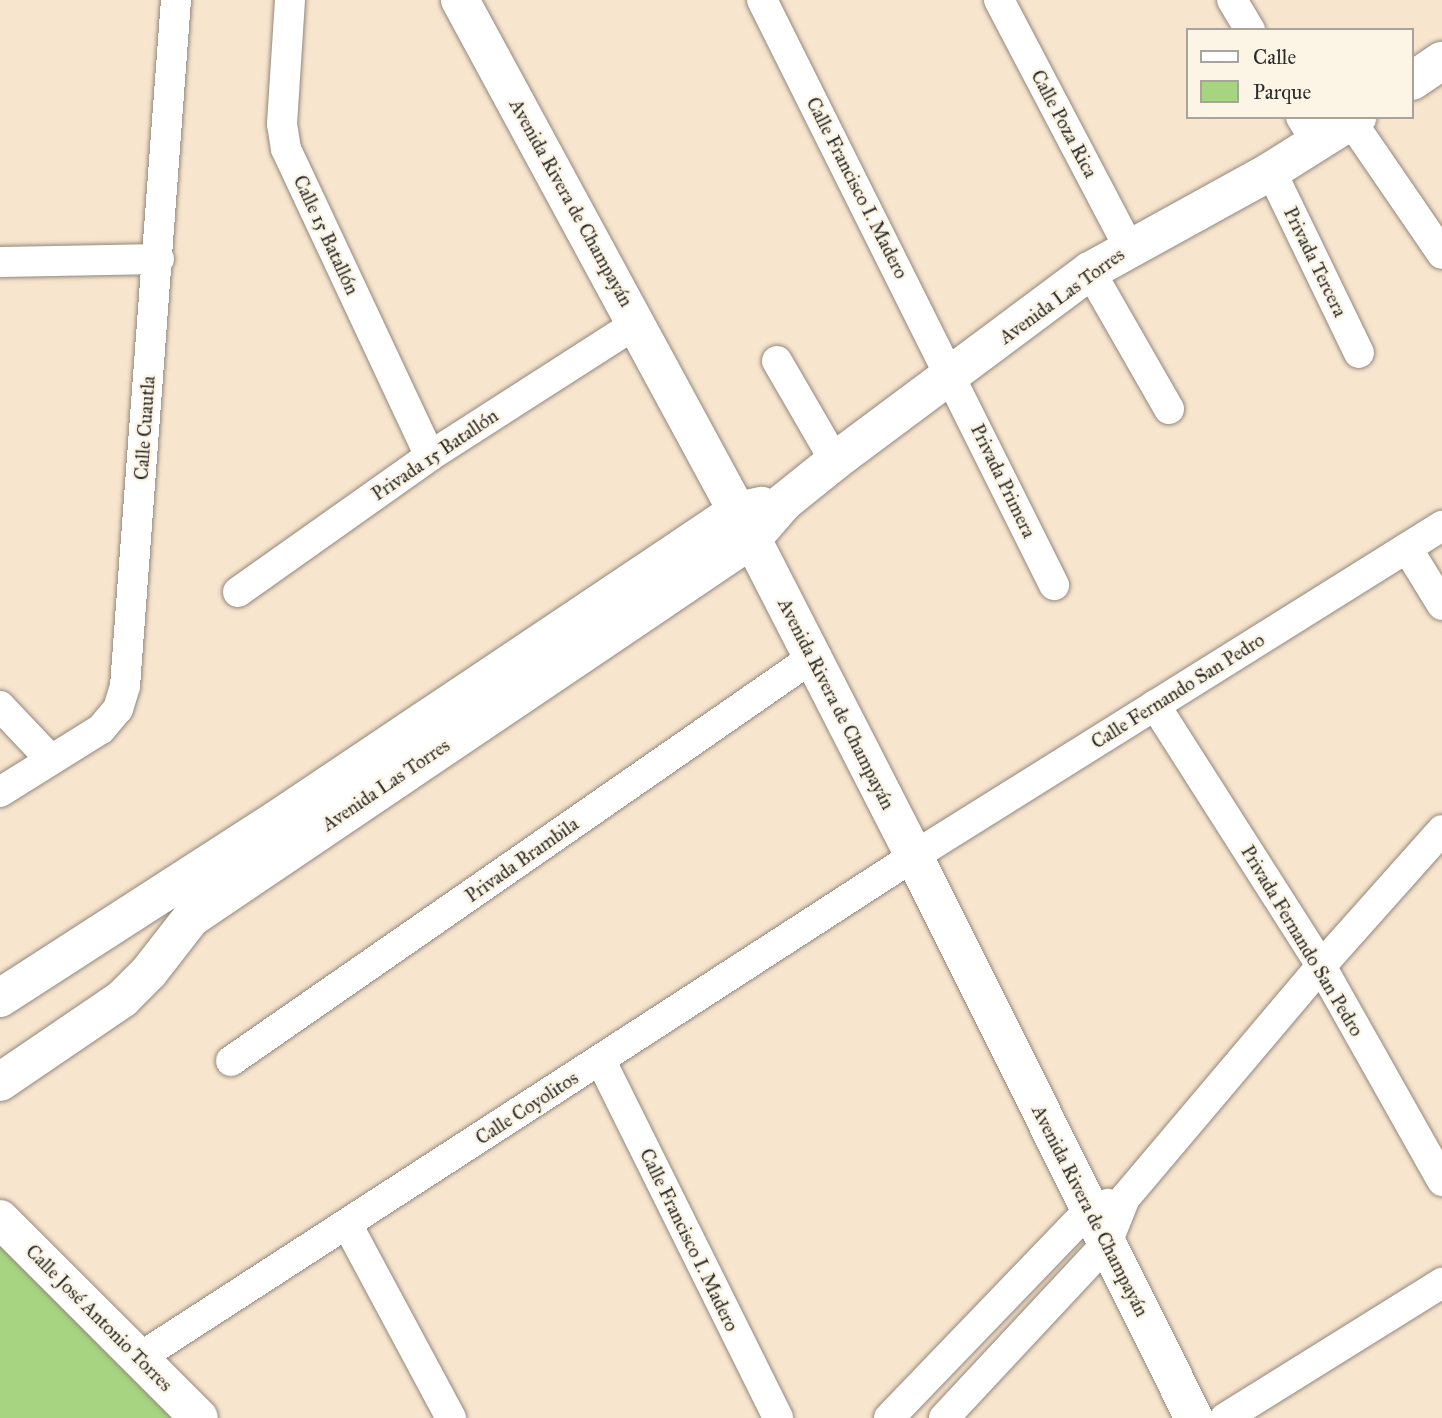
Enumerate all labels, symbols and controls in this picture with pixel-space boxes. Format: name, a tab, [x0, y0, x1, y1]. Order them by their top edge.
legend	[1186, 28, 1414, 119]
text: Calle	[1253, 44, 1296, 70]
street label: Calle Poza Rica	[1026, 66, 1102, 182]
text: Parque	[1253, 79, 1311, 105]
street label: Calle Francisco I. Madero	[801, 93, 913, 283]
street label: Avenida Rivera de Champayán	[504, 95, 638, 311]
street label: Calle 15 Batallón	[288, 172, 364, 298]
street label: Privada Tercera	[1279, 203, 1351, 321]
street label: Avenida Las Torres	[995, 243, 1129, 349]
street label: Calle Cuautla	[130, 375, 160, 481]
street label: Privada 15 Batallón	[367, 404, 503, 506]
street label: Privada Primera	[966, 420, 1040, 542]
street label: Avenida Rivera de Champayán	[773, 595, 899, 813]
street label: Calle Fernando San Pedro	[1087, 628, 1269, 754]
street label: Avenida Las Torres	[318, 734, 454, 836]
street label: Privada Brambila	[461, 813, 583, 907]
street label: Privada Fernando San Pedro	[1236, 841, 1368, 1041]
street label: Calle Coyolitos	[471, 1066, 583, 1150]
street label: Avenida Rivera de Champayán	[1027, 1102, 1153, 1320]
street label: Calle Francisco I. Madero	[635, 1145, 743, 1335]
street label: Calle José Antonio Torres	[21, 1240, 177, 1396]

